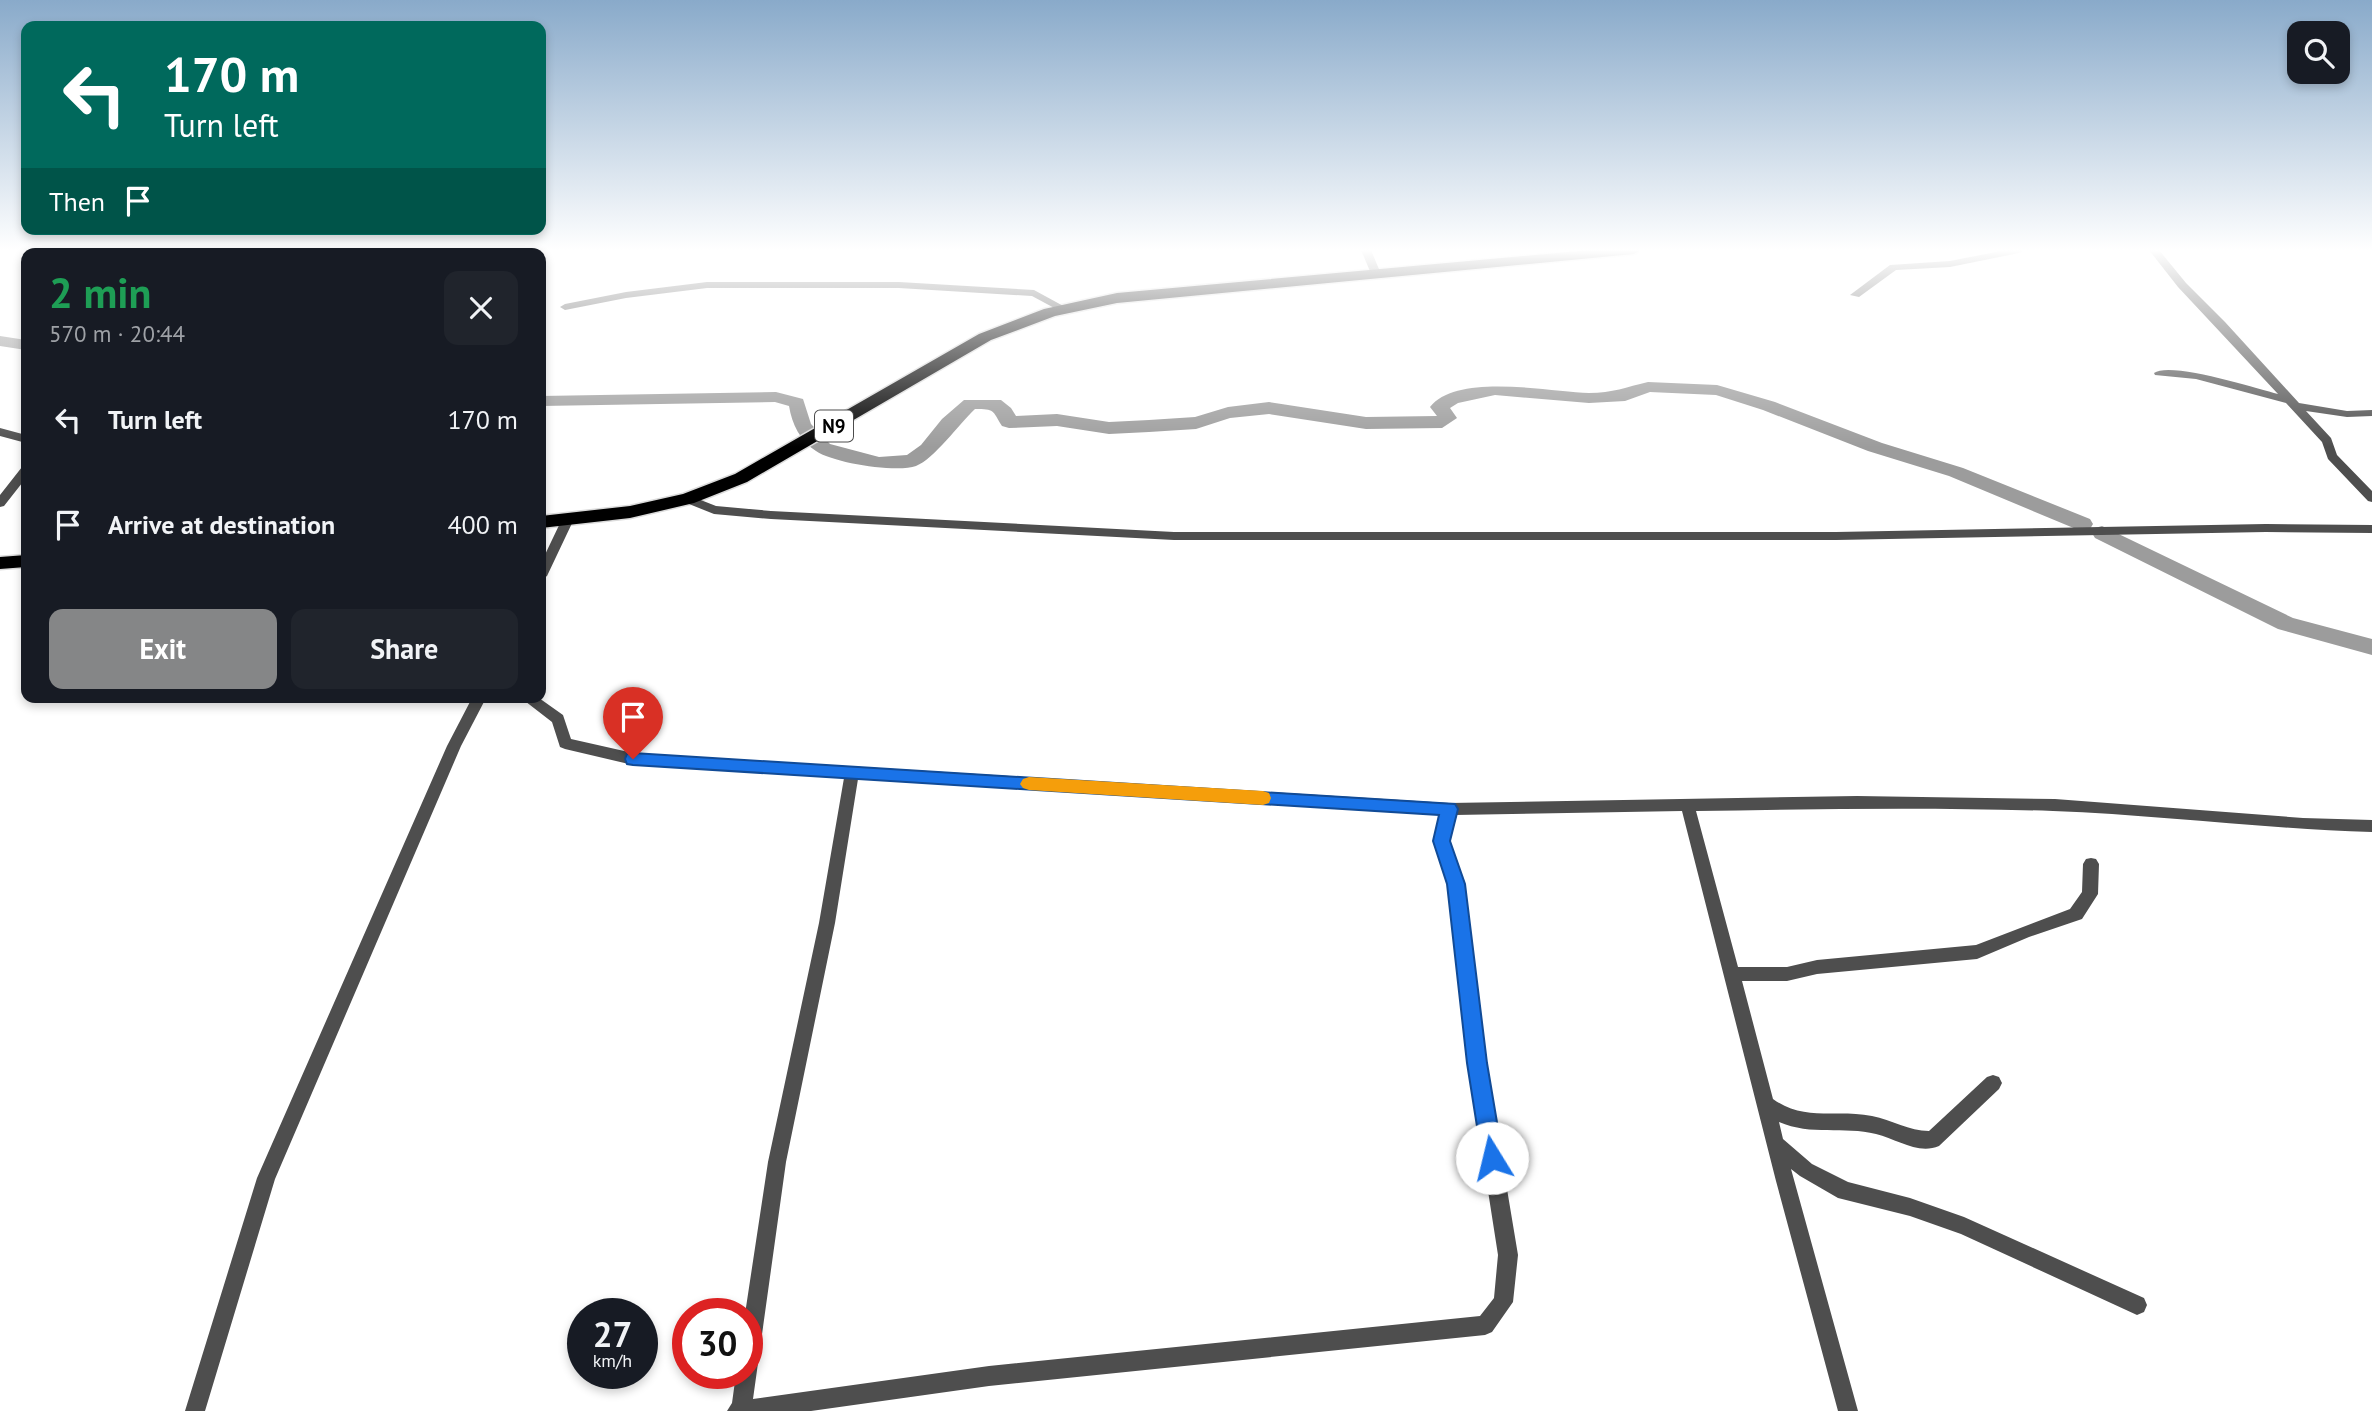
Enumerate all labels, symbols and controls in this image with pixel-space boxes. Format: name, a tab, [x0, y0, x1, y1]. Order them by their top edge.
map controls	[2287, 21, 2350, 84]
button: search	[2287, 21, 2350, 84]
text: 170 m	[164, 42, 299, 106]
icon: left	[49, 49, 140, 140]
text: Turn left	[164, 104, 279, 146]
icon: arrive	[119, 182, 157, 220]
text: Then	[49, 185, 105, 218]
text: 2 min	[49, 265, 151, 320]
button: close	[444, 271, 518, 345]
text: 570 m · 20:44	[49, 319, 185, 348]
icon: left	[49, 401, 87, 439]
text: Turn left	[108, 403, 202, 436]
text: 170 m	[447, 403, 518, 436]
road number: N9	[815, 410, 853, 442]
icon: arrive	[49, 506, 87, 544]
text: Arrive at destination	[108, 508, 335, 541]
text: 400 m	[447, 508, 518, 541]
button: Exit	[49, 609, 277, 689]
button: Share	[291, 609, 518, 689]
pin	[603, 687, 663, 759]
icon: arrive	[614, 698, 652, 736]
position arrow	[1455, 1121, 1529, 1195]
speed limit sign: 30	[672, 1298, 763, 1389]
text: 27	[593, 1311, 632, 1357]
text: km/h	[593, 1349, 632, 1372]

